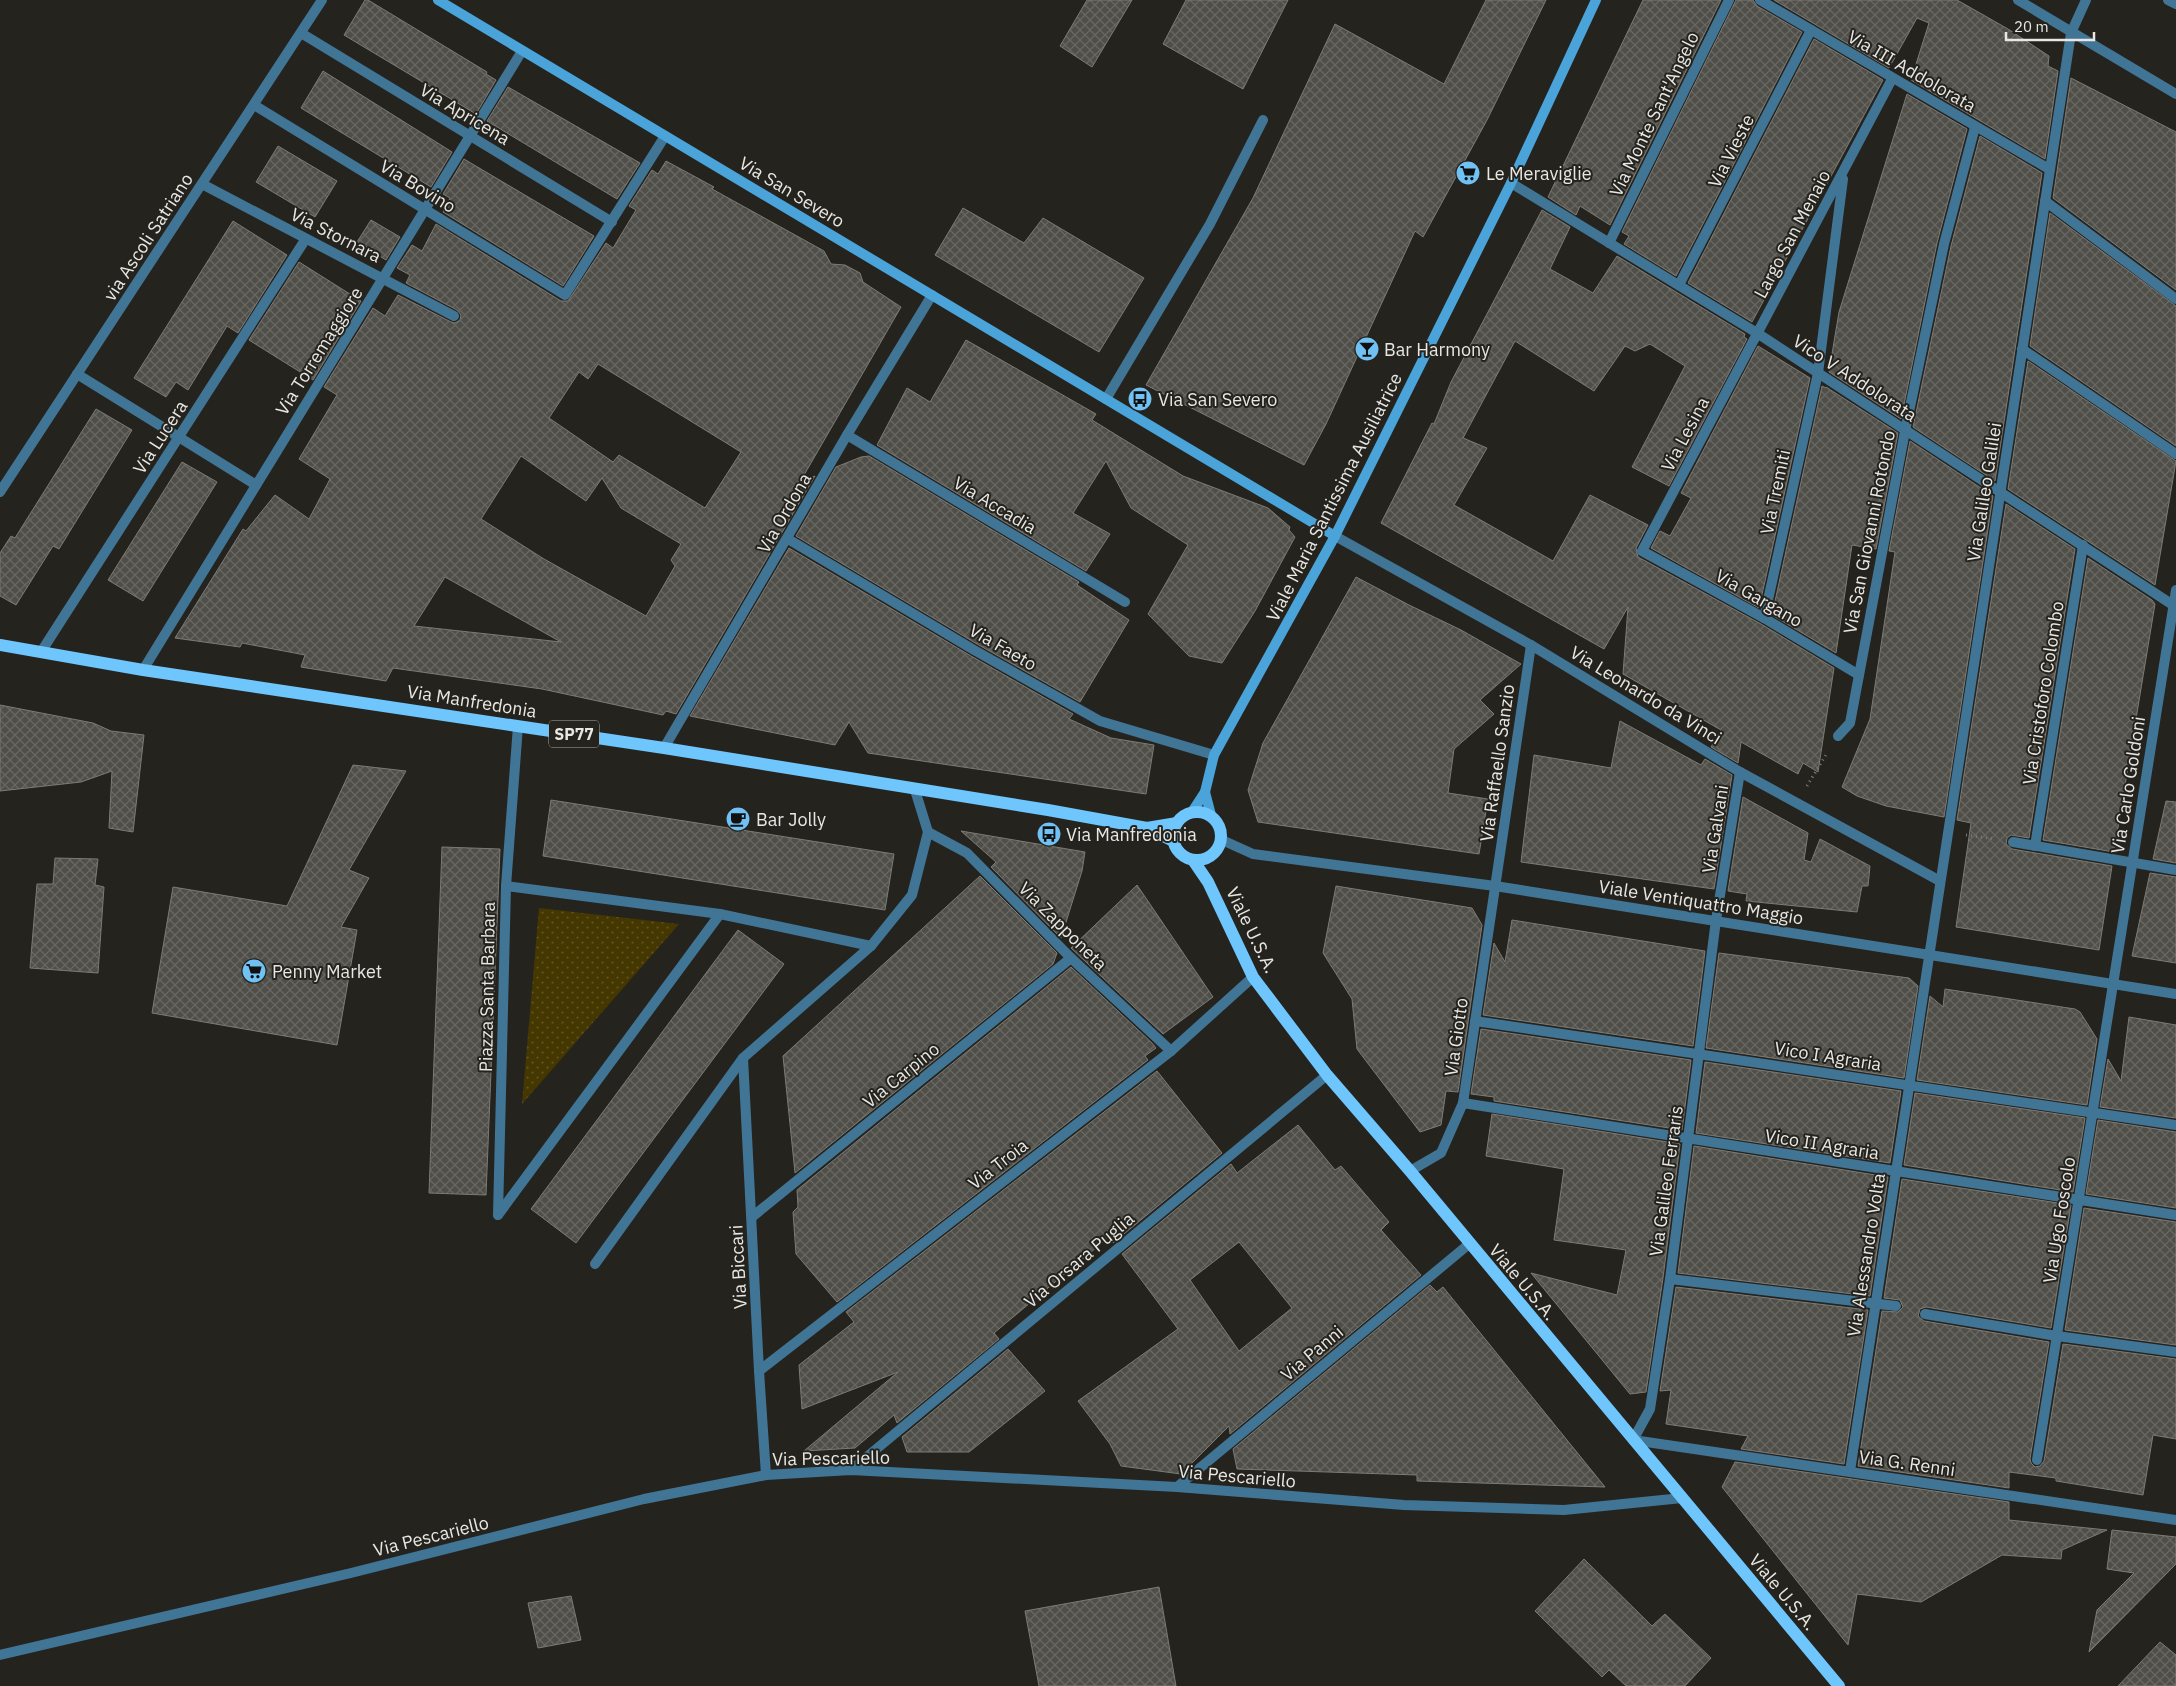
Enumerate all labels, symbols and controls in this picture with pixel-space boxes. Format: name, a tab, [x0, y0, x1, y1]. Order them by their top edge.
scale bar	[2006, 10, 2094, 42]
text: 20 m	[2014, 17, 2049, 36]
street label: Via III Addolorata	[1844, 25, 1981, 117]
street label: Via Monte Sant'Angelo	[1604, 28, 1704, 200]
street label: Via Apricena	[416, 78, 515, 150]
street label: Via Vieste	[1703, 110, 1759, 192]
street label: Via San Severo	[735, 151, 849, 233]
street label: Via Bovino	[376, 154, 460, 218]
supermarket icon: Le Meraviglie	[1455, 160, 1481, 186]
place label: Le Meraviglie	[1486, 162, 1592, 185]
street label: Largo San Menaio	[1749, 166, 1835, 302]
street label: via Ascoli Satriano	[98, 169, 198, 305]
street label: Via Stornara	[287, 202, 386, 268]
street label: Via Torremaggiore	[270, 283, 368, 419]
street label: Vico V Addolorata	[1789, 329, 1922, 427]
bar icon: Bar Harmony	[1354, 336, 1380, 362]
place label: Bar Harmony	[1384, 338, 1490, 361]
street label: Viale Maria Santissima Ausiliatrice	[1261, 369, 1407, 625]
bus stop icon: Via San Severo	[1127, 386, 1153, 412]
place label: Via San Severo	[1158, 388, 1277, 411]
street label: Via Lesina	[1656, 392, 1714, 475]
street label: Via Lucera	[128, 395, 193, 478]
street label: Via Galileo Galilei	[1962, 421, 2006, 563]
street label: Via San Giovanni Rotondo	[1838, 428, 1900, 636]
street label: Via Tremiti	[1755, 447, 1795, 537]
street label: Via Ordona	[752, 468, 816, 557]
street label: Via Accadia	[949, 471, 1041, 539]
street label: Via Gargano	[1711, 564, 1807, 632]
street label: Via Cristoforo Colombo	[2017, 600, 2069, 786]
street label: Via Faeto	[965, 618, 1041, 676]
street label: Via Leonardo da Vinci	[1566, 641, 1726, 749]
street label: Via Manfredonia	[406, 679, 539, 723]
street label: Via Raffaello Sanzio	[1475, 683, 1519, 843]
street label: Via Carlo Goldoni	[2106, 715, 2150, 855]
road number: SP77	[549, 721, 599, 748]
street label: Via Galvani	[1697, 783, 1733, 875]
cafe icon: Bar Jolly	[725, 806, 751, 832]
place label: Bar Jolly	[756, 808, 826, 831]
bus stop icon: Via Manfredonia	[1036, 821, 1062, 847]
place label: Via Manfredonia	[1066, 823, 1197, 846]
street label: Viale Ventiquattro Maggio	[1597, 874, 1805, 930]
street label: Via Zapponeta	[1014, 877, 1113, 976]
street label: Viale U.S.A.	[1221, 883, 1283, 977]
street label: Piazza Santa Barbara	[474, 901, 500, 1072]
supermarket icon: Penny Market	[241, 958, 267, 984]
place label: Penny Market	[272, 960, 382, 983]
street label: Via Giotto	[1439, 996, 1473, 1078]
street label: Vico I Agraria	[1773, 1036, 1884, 1076]
street label: Via Carpino	[858, 1037, 944, 1113]
street label: Via Galileo Ferraris	[1644, 1104, 1688, 1258]
street label: Vico II Agraria	[1763, 1124, 1881, 1164]
street label: Via Troia	[964, 1133, 1033, 1194]
street label: Via Ugo Foscolo	[2038, 1155, 2080, 1285]
street label: Via Alessandro Volta	[1842, 1171, 1890, 1338]
street label: Via Orsara Puglia	[1019, 1207, 1139, 1313]
street label: Via Biccari	[724, 1224, 752, 1310]
street label: Viale U.S.A.	[1484, 1239, 1562, 1325]
street label: Via Panni	[1276, 1320, 1348, 1386]
street label: Via Pescariello	[772, 1445, 890, 1471]
street label: Via G. Renni	[1857, 1445, 1957, 1481]
street label: Via Pescariello	[1177, 1459, 1297, 1493]
street label: Via Pescariello	[371, 1511, 491, 1561]
street label: Viale U.S.A.	[1744, 1549, 1822, 1635]

